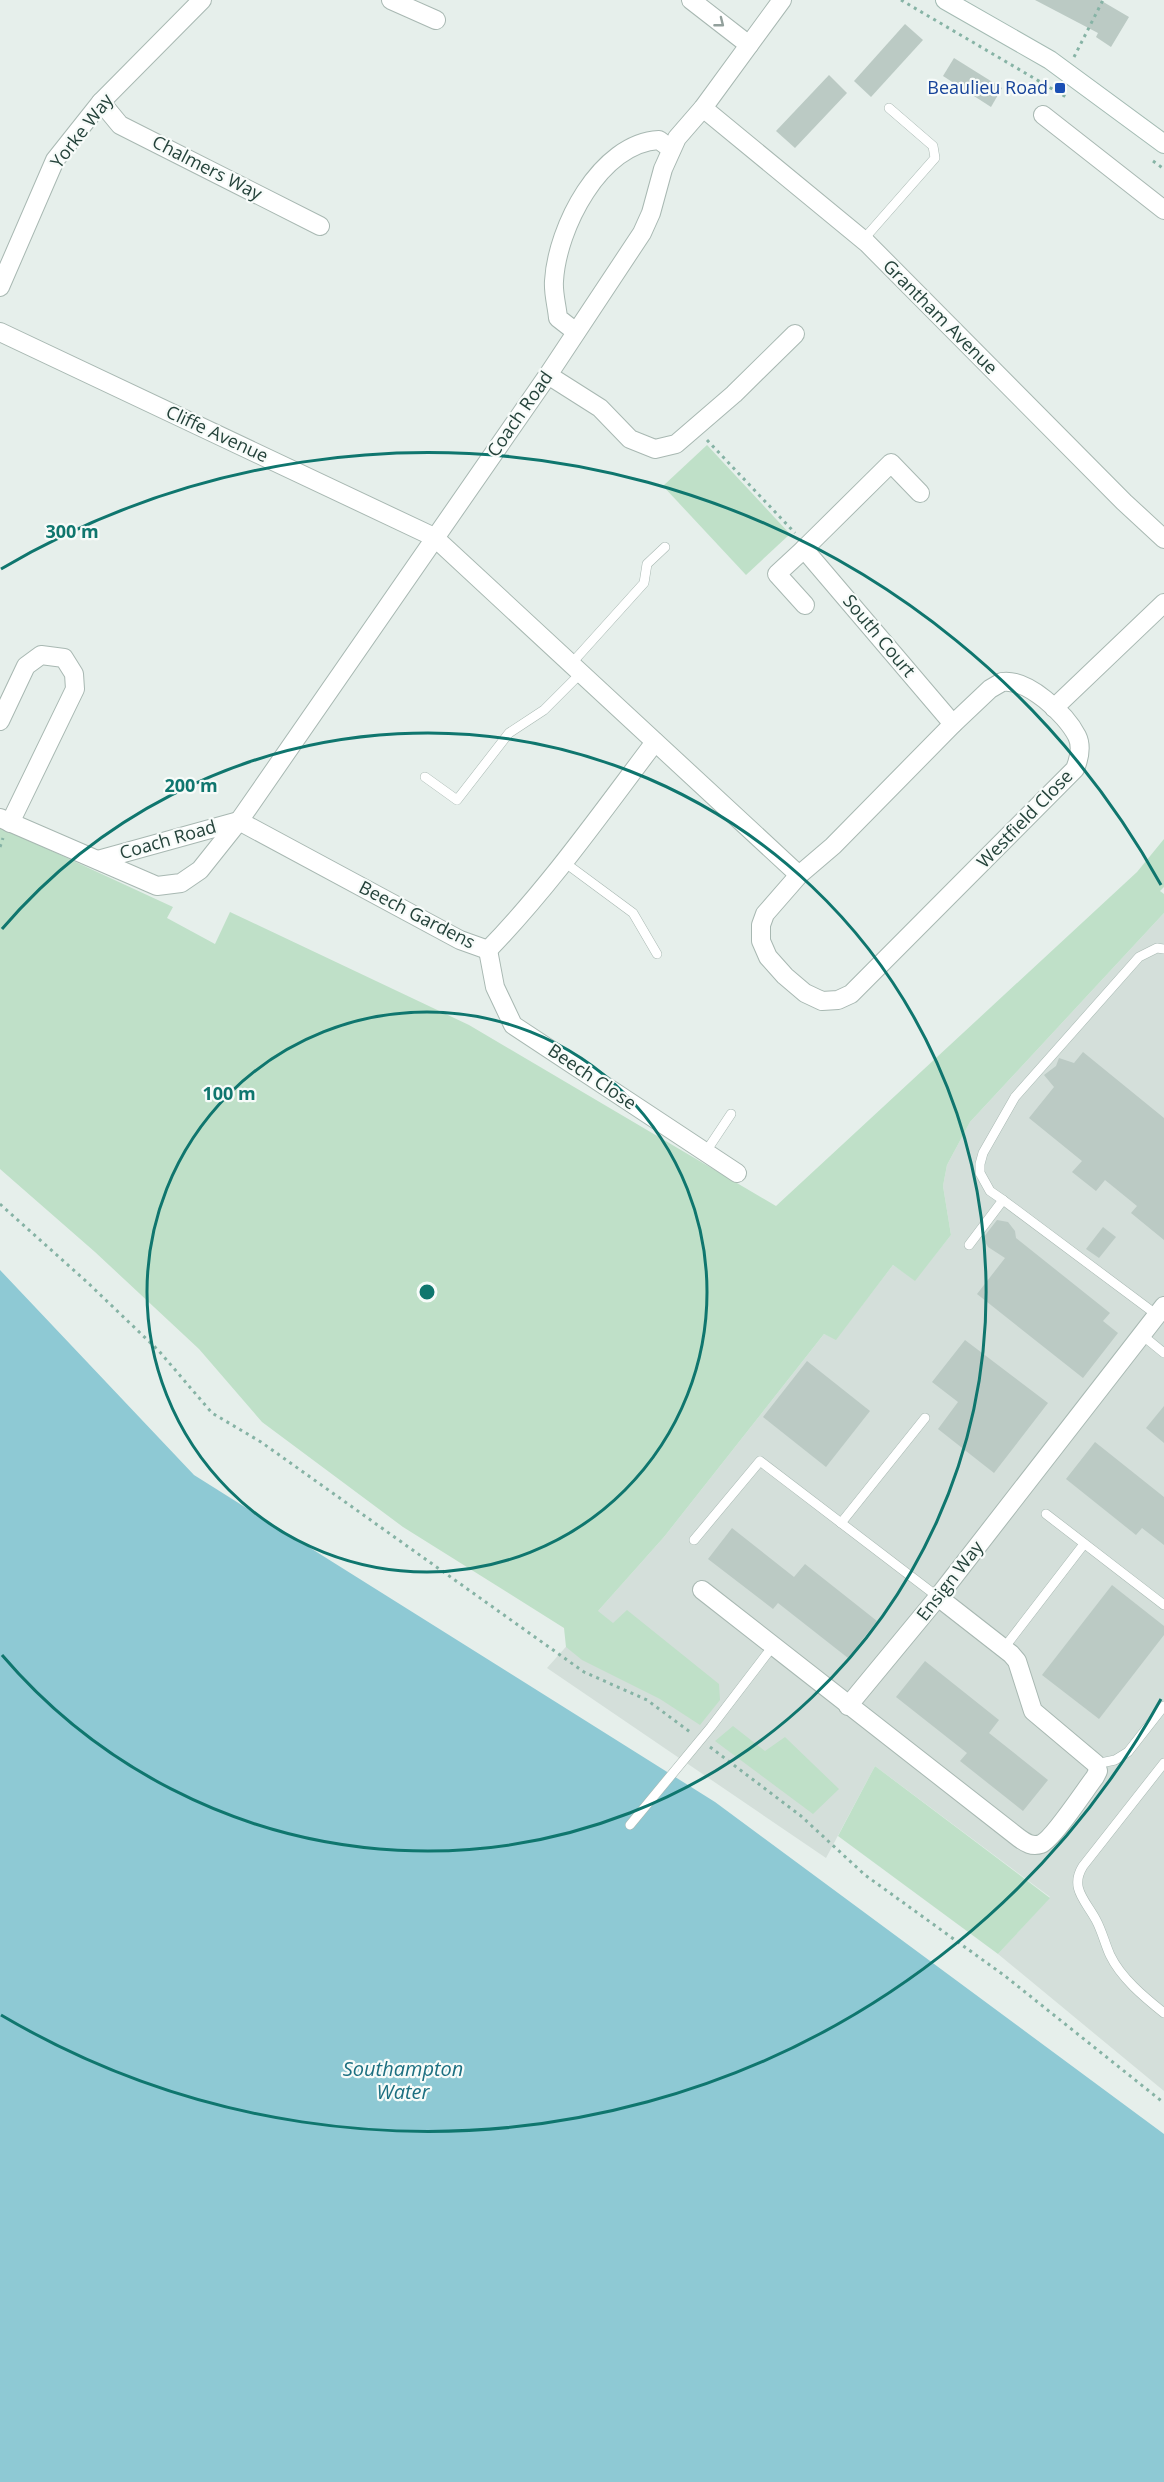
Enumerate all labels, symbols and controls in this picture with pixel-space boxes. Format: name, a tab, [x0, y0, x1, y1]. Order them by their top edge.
one-way arrow	[713, 15, 724, 26]
place label: Beaulieu Road	[927, 75, 1048, 99]
marker: Beaulieu Road	[1053, 81, 1067, 95]
street label: Yorke Way	[45, 88, 118, 173]
street label: Chalmers Way	[149, 129, 267, 205]
street label: Grantham Avenue	[878, 254, 1003, 379]
street label: Coach Road	[481, 366, 558, 461]
street label: Cliffe Avenue	[163, 399, 272, 467]
text: 300 m	[45, 519, 99, 543]
street label: South Court	[838, 589, 921, 682]
street label: Westfield Close	[971, 764, 1077, 873]
text: 200 m	[164, 773, 218, 797]
street label: Coach Road	[117, 814, 219, 864]
street label: Beech Gardens	[355, 875, 480, 954]
street label: Beech Close	[544, 1038, 641, 1115]
text: 100 m	[202, 1081, 256, 1105]
centre of rings	[417, 1282, 437, 1302]
street label: Ensign Way	[910, 1535, 989, 1625]
water label: Southampton Water	[343, 2055, 463, 2105]

